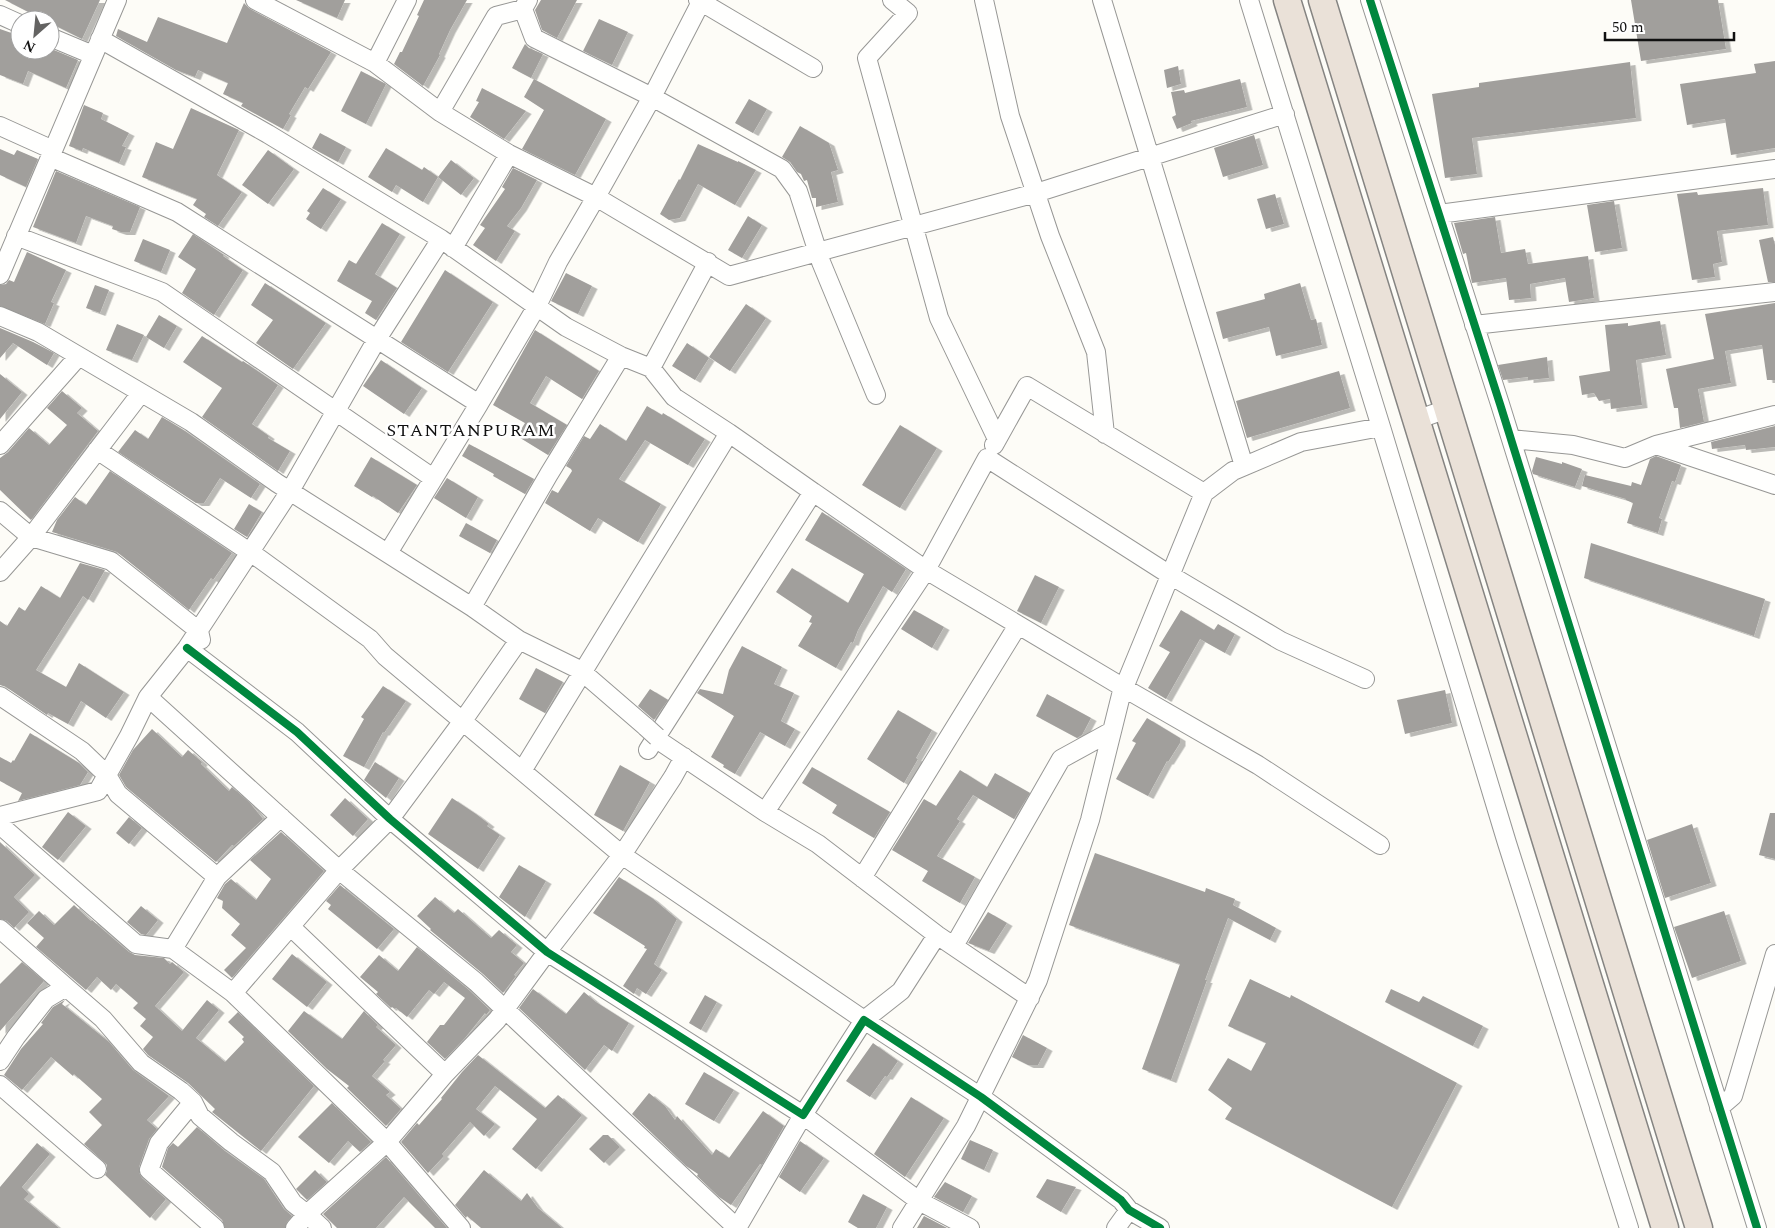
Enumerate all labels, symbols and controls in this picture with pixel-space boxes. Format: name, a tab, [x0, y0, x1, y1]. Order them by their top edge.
north arrow	[10, 10, 60, 60]
scale bar	[1605, 10, 1734, 42]
text: 50 m	[1612, 16, 1644, 39]
text: N	[19, 34, 39, 58]
district label: STANTANPURAM	[387, 417, 555, 444]

